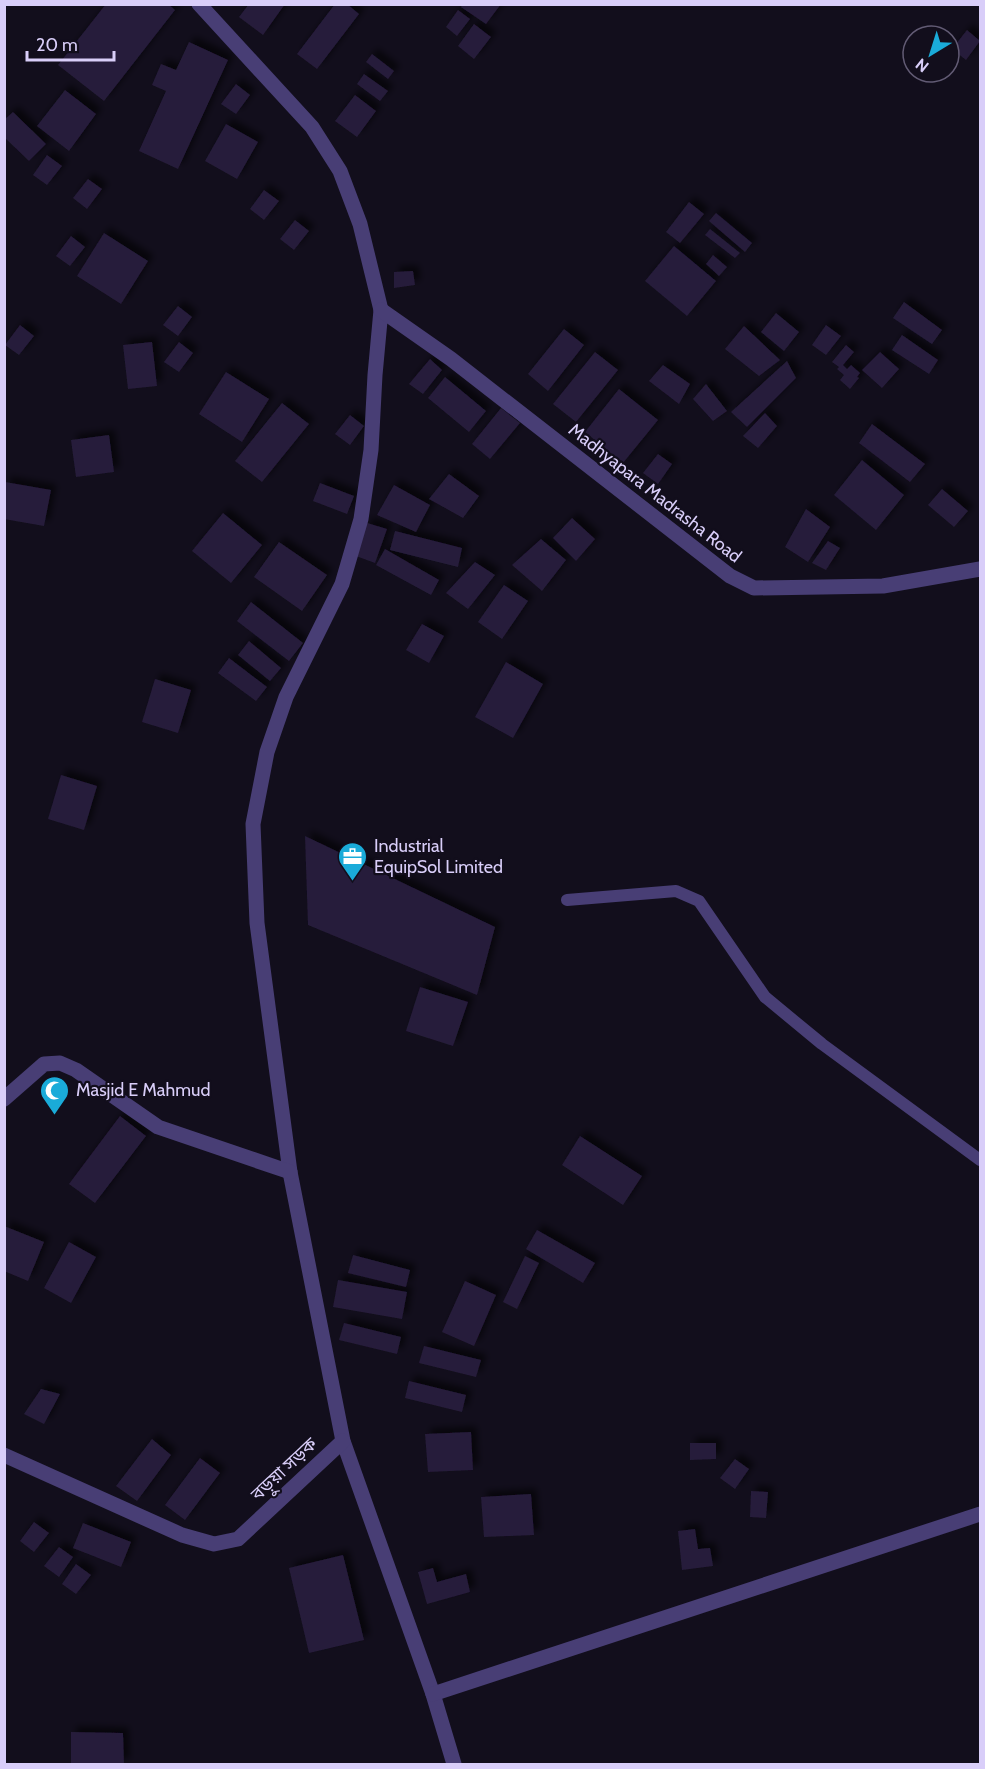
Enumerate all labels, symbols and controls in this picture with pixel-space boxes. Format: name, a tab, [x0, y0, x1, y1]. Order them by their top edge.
scale bar	[27, 24, 114, 62]
north arrow	[901, 24, 961, 84]
text: 20 m	[36, 34, 78, 56]
text: N	[912, 54, 932, 76]
street label: Madhyapara Madrasha Road	[564, 419, 746, 567]
place label: Industrial EquipSol Limited	[374, 835, 503, 878]
office icon: Industrial EquipSol Limited	[337, 840, 369, 882]
mosque icon: Masjid E Mahmud	[39, 1074, 71, 1116]
place label: Masjid E Mahmud	[76, 1079, 210, 1101]
street label: বড়ুয়া সড়ক	[246, 1433, 324, 1508]

